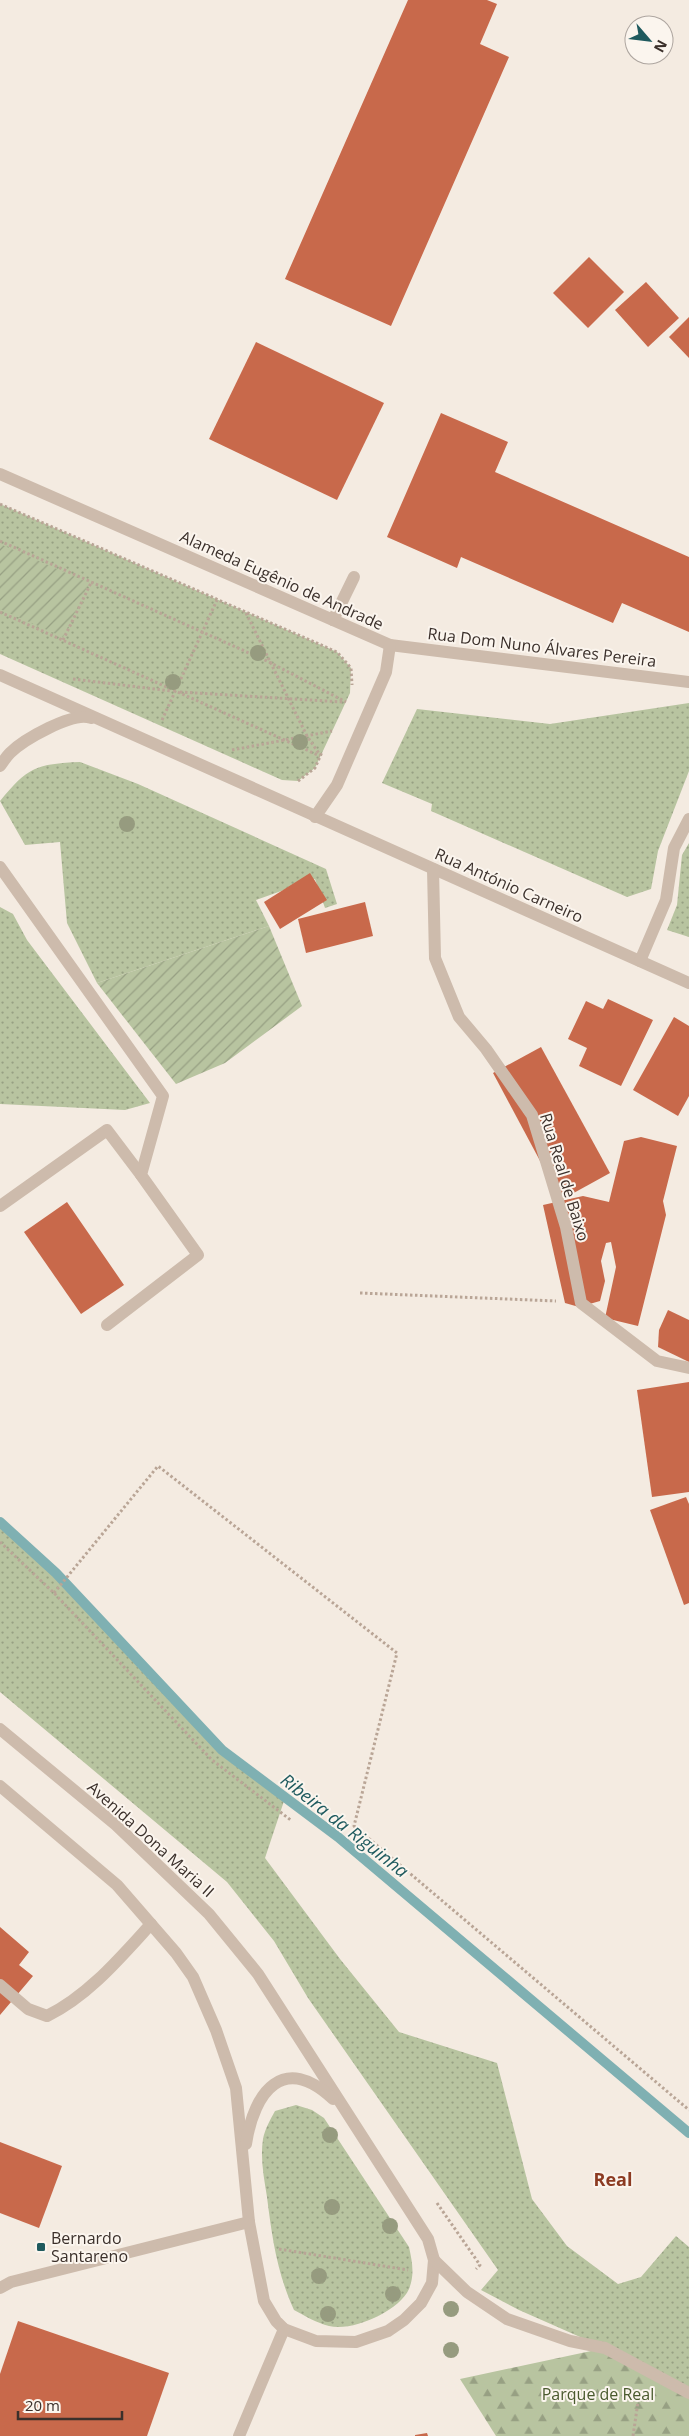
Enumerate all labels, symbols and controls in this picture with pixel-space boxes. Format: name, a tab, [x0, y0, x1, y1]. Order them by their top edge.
north arrow	[624, 15, 674, 65]
text: N	[650, 37, 672, 56]
street label: Alameda Eugênio de Andrade	[177, 525, 387, 635]
street label: Rua Dom Nuno Álvares Pereira	[426, 622, 658, 672]
street label: Rua António Carneiro	[431, 842, 587, 928]
street label: Rua Real de Baixo	[535, 1110, 595, 1244]
water label: Ribeira da Riguinha	[276, 1768, 414, 1882]
street label: Avenida Dona Maria II	[83, 1776, 219, 1902]
district label: Real	[594, 2167, 632, 2191]
place label: Bernardo Santareno	[51, 2227, 128, 2267]
marker: Bernardo Santareno	[35, 2241, 47, 2253]
park label: Parque de Real	[542, 2383, 654, 2405]
scale bar	[18, 2388, 121, 2420]
text: 20 m	[25, 2395, 60, 2415]

